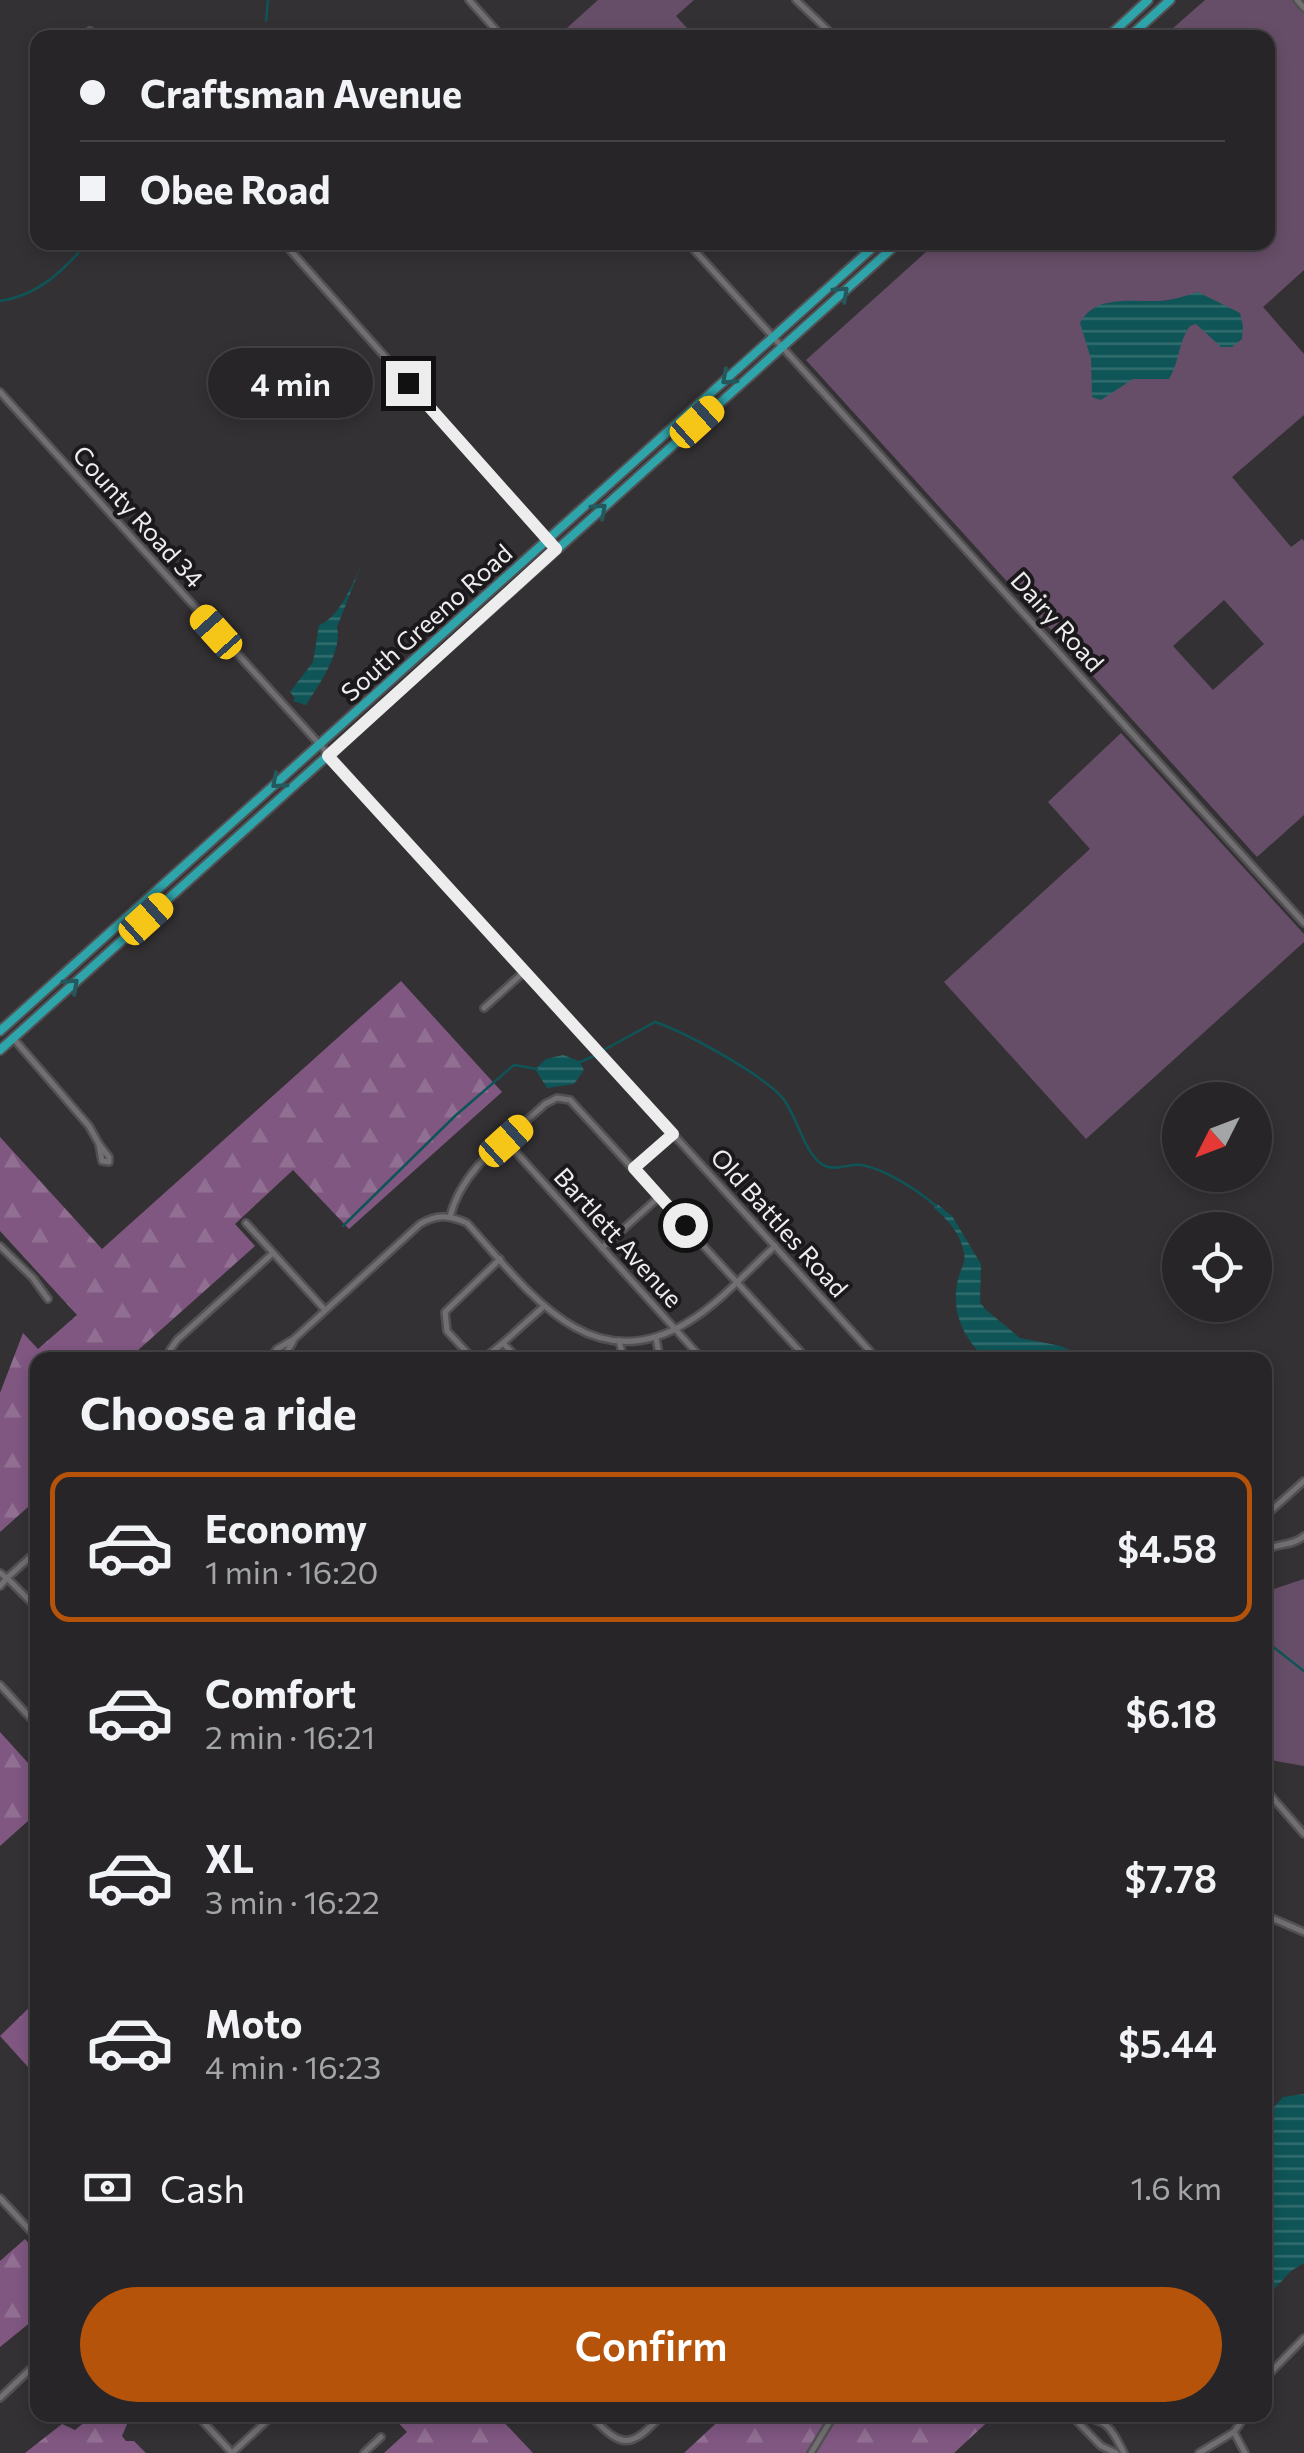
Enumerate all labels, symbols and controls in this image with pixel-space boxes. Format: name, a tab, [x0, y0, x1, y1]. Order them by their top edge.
text: Craftsman Avenue	[140, 69, 462, 116]
text: Obee Road	[140, 165, 331, 212]
one-way arrow	[830, 287, 849, 305]
callout: 4 min	[208, 348, 373, 418]
route end	[386, 361, 431, 406]
text: 4 min	[250, 363, 331, 403]
one-way arrow	[722, 366, 740, 384]
car	[665, 391, 729, 453]
street label: County Road 34	[67, 439, 211, 593]
one-way arrow	[588, 503, 607, 521]
street label: South Greeno Road	[334, 537, 518, 707]
street label: Dairy Road	[1005, 565, 1111, 677]
car	[185, 600, 247, 664]
one-way arrow	[272, 771, 290, 789]
car	[114, 888, 178, 950]
one-way arrow	[60, 978, 79, 996]
north arrow	[1162, 1082, 1272, 1192]
map controls	[1162, 1082, 1272, 1322]
car	[474, 1110, 538, 1172]
street label: Old Battles Road	[705, 1141, 855, 1303]
street label: Bartlett Avenue	[548, 1161, 690, 1313]
route start	[663, 1203, 708, 1248]
button: locate	[1162, 1212, 1272, 1322]
text: Choose a ride	[80, 1384, 357, 1439]
icon: car	[85, 1502, 175, 1592]
text: Economy	[205, 1504, 367, 1551]
text: $4.58	[1117, 1524, 1217, 1571]
text: 1 min · 16:20	[205, 1551, 378, 1591]
icon: car	[85, 1667, 175, 1757]
text: Comfort	[205, 1669, 356, 1716]
text: $6.18	[1126, 1689, 1217, 1736]
text: 2 min · 16:21	[205, 1716, 375, 1756]
icon: car	[85, 1832, 175, 1922]
text: XL	[205, 1834, 254, 1881]
text: $7.78	[1124, 1854, 1217, 1901]
text: 3 min · 16:22	[205, 1881, 380, 1921]
icon: car	[85, 1997, 175, 2087]
text: Moto	[205, 1999, 303, 2046]
text: $5.44	[1118, 2019, 1217, 2066]
text: 4 min · 16:23	[205, 2046, 381, 2086]
icon: cash	[80, 2160, 135, 2215]
text: Cash	[160, 2164, 245, 2211]
text: 1.6 km	[1131, 2167, 1222, 2207]
button: Confirm	[80, 2287, 1222, 2402]

